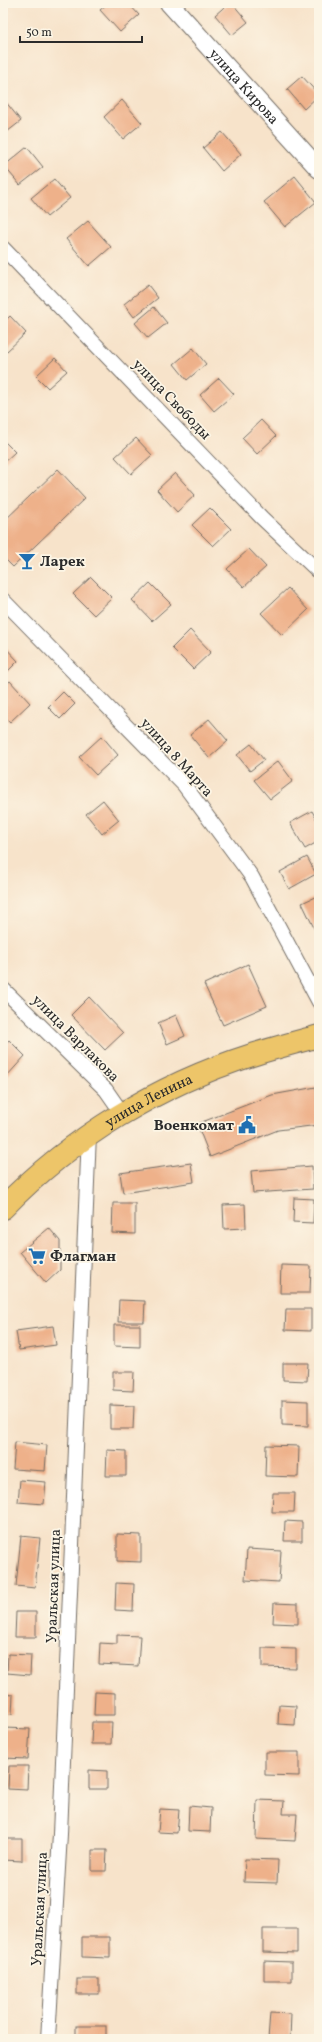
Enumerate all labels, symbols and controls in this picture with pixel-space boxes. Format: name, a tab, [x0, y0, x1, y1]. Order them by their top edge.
scale bar	[20, 18, 142, 44]
text: 50 m	[26, 25, 52, 41]
street label: улица Кирова	[203, 45, 283, 130]
street label: улица Свободы	[127, 355, 215, 445]
bar icon: Ларек	[17, 551, 37, 571]
place label: Ларек	[40, 552, 85, 573]
street label: улица 8 Марта	[135, 714, 217, 802]
street label: улица Варлакова	[26, 991, 123, 1088]
street label: улица Ленина	[101, 1070, 196, 1134]
public building icon: Военкомат	[237, 1115, 257, 1135]
place label: Военкомат	[154, 1116, 235, 1137]
supermarket icon: Флагман	[27, 1246, 47, 1266]
place label: Флагман	[50, 1247, 116, 1268]
street label: Уральская улица	[42, 1528, 67, 1644]
street label: Уральская улица	[27, 1851, 54, 1967]

